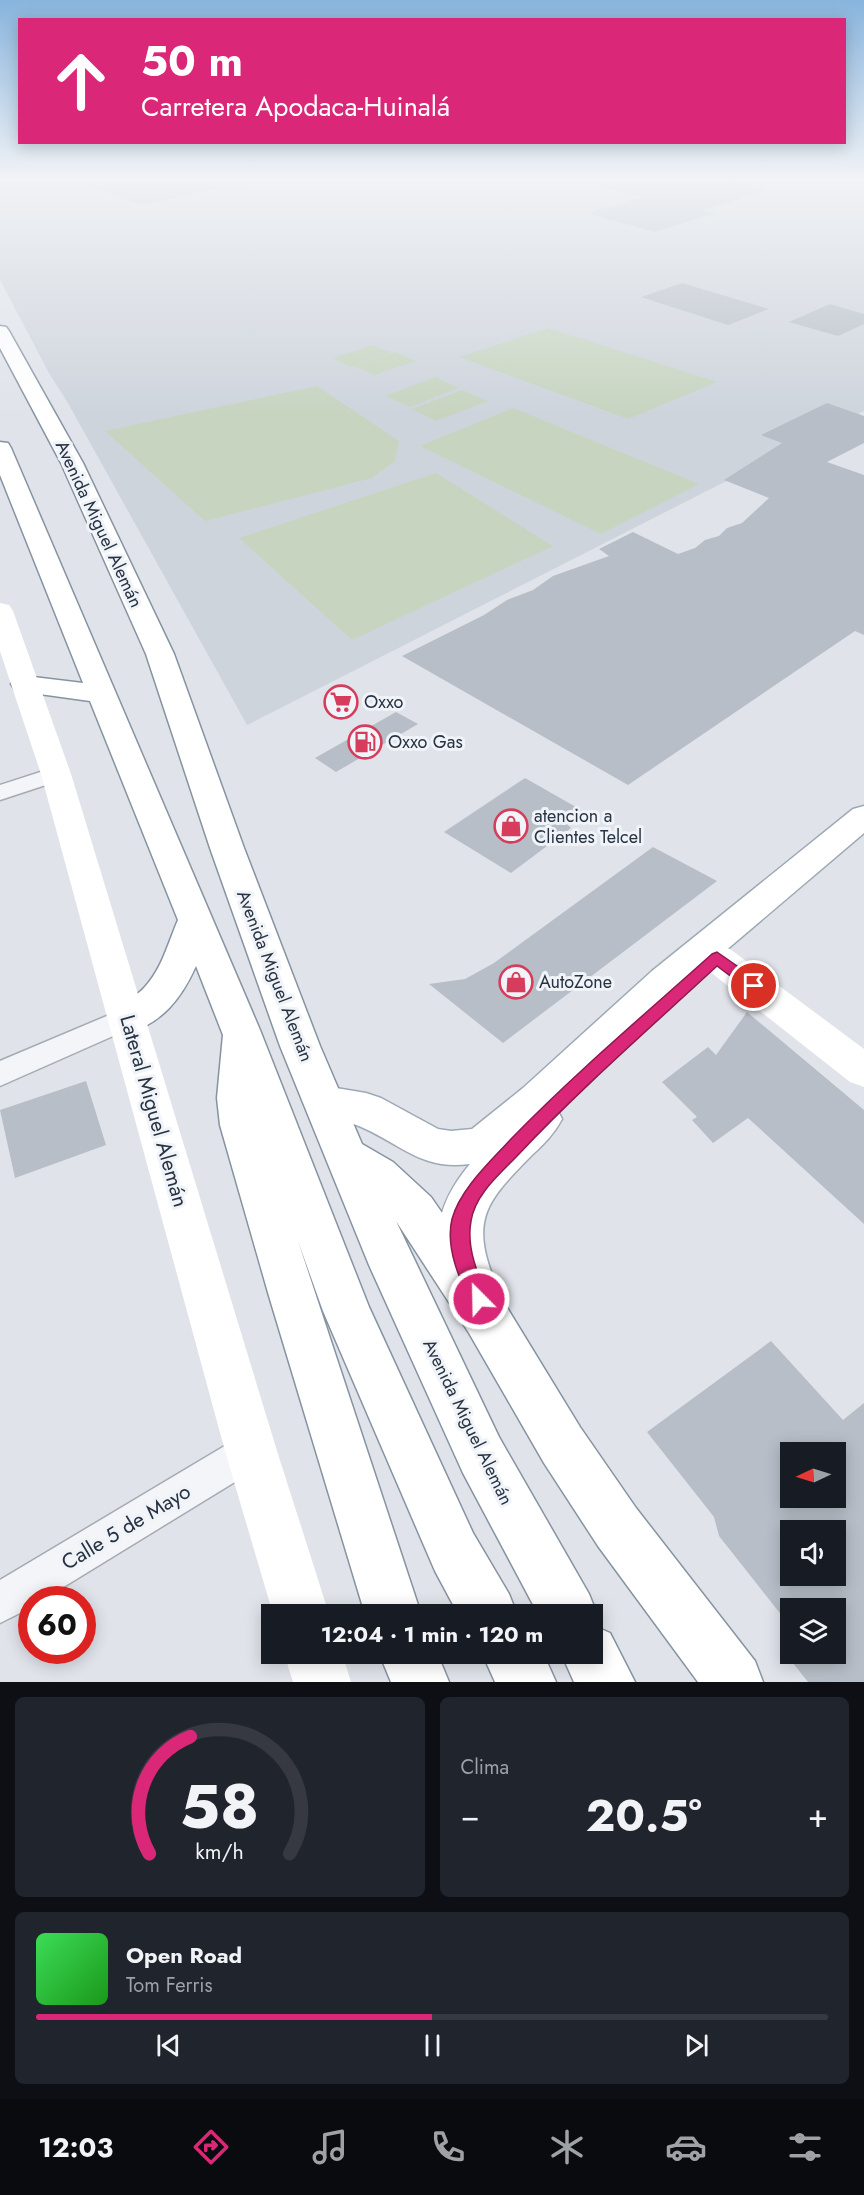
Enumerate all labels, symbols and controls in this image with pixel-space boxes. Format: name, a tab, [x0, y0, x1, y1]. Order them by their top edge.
text: 50 m	[141, 31, 243, 92]
icon: ahead	[42, 42, 120, 120]
text: Carretera Apodaca-Huinalá	[141, 87, 450, 126]
street label: Avenida Miguel Alemán	[49, 436, 149, 612]
supermarket icon: Oxxo	[323, 684, 359, 720]
place label: Oxxo	[364, 689, 404, 715]
fuel station icon: Oxxo Gas	[347, 724, 383, 760]
place label: Oxxo Gas	[388, 729, 463, 755]
place label: atencion a Clientes Telcel	[534, 803, 642, 850]
shop icon: atencion a Clientes Telcel	[493, 808, 529, 844]
street label: Avenida Miguel Alemán	[230, 887, 320, 1065]
pin	[728, 960, 779, 1011]
shop icon: AutoZone	[498, 964, 534, 1000]
place label: AutoZone	[539, 969, 612, 995]
icon: arrive	[737, 969, 770, 1002]
street label: Lateral Miguel Alemán	[112, 1012, 196, 1210]
position arrow	[447, 1267, 511, 1331]
street label: Avenida Miguel Alemán	[417, 1335, 519, 1509]
north arrow	[780, 1442, 846, 1508]
map controls	[780, 1442, 846, 1664]
street label: Calle 5 de Mayo	[56, 1477, 196, 1577]
button: sound	[780, 1520, 846, 1586]
speed limit sign: 60	[18, 1586, 96, 1664]
button: layers	[780, 1598, 846, 1664]
text: 12:04 · 1 min · 120 m	[321, 1618, 543, 1650]
text: Clima	[461, 1753, 509, 1782]
text: 58	[180, 1761, 259, 1851]
text: 20.5°	[586, 1783, 702, 1848]
text: −	[461, 1792, 480, 1839]
text: +	[808, 1792, 828, 1839]
text: km/h	[196, 1836, 244, 1867]
text: Open Road	[126, 1939, 242, 1971]
text: Tom Ferris	[126, 1971, 213, 2000]
icon: previous	[152, 2029, 185, 2062]
icon: pause	[416, 2029, 449, 2062]
icon: next	[680, 2029, 713, 2062]
icon: directions	[190, 2126, 232, 2168]
icon: music	[309, 2126, 351, 2168]
icon: phone	[427, 2126, 469, 2168]
icon: climate	[546, 2126, 588, 2168]
icon: car	[665, 2126, 707, 2168]
icon: filters	[784, 2126, 826, 2168]
text: 12:03	[38, 2128, 113, 2167]

